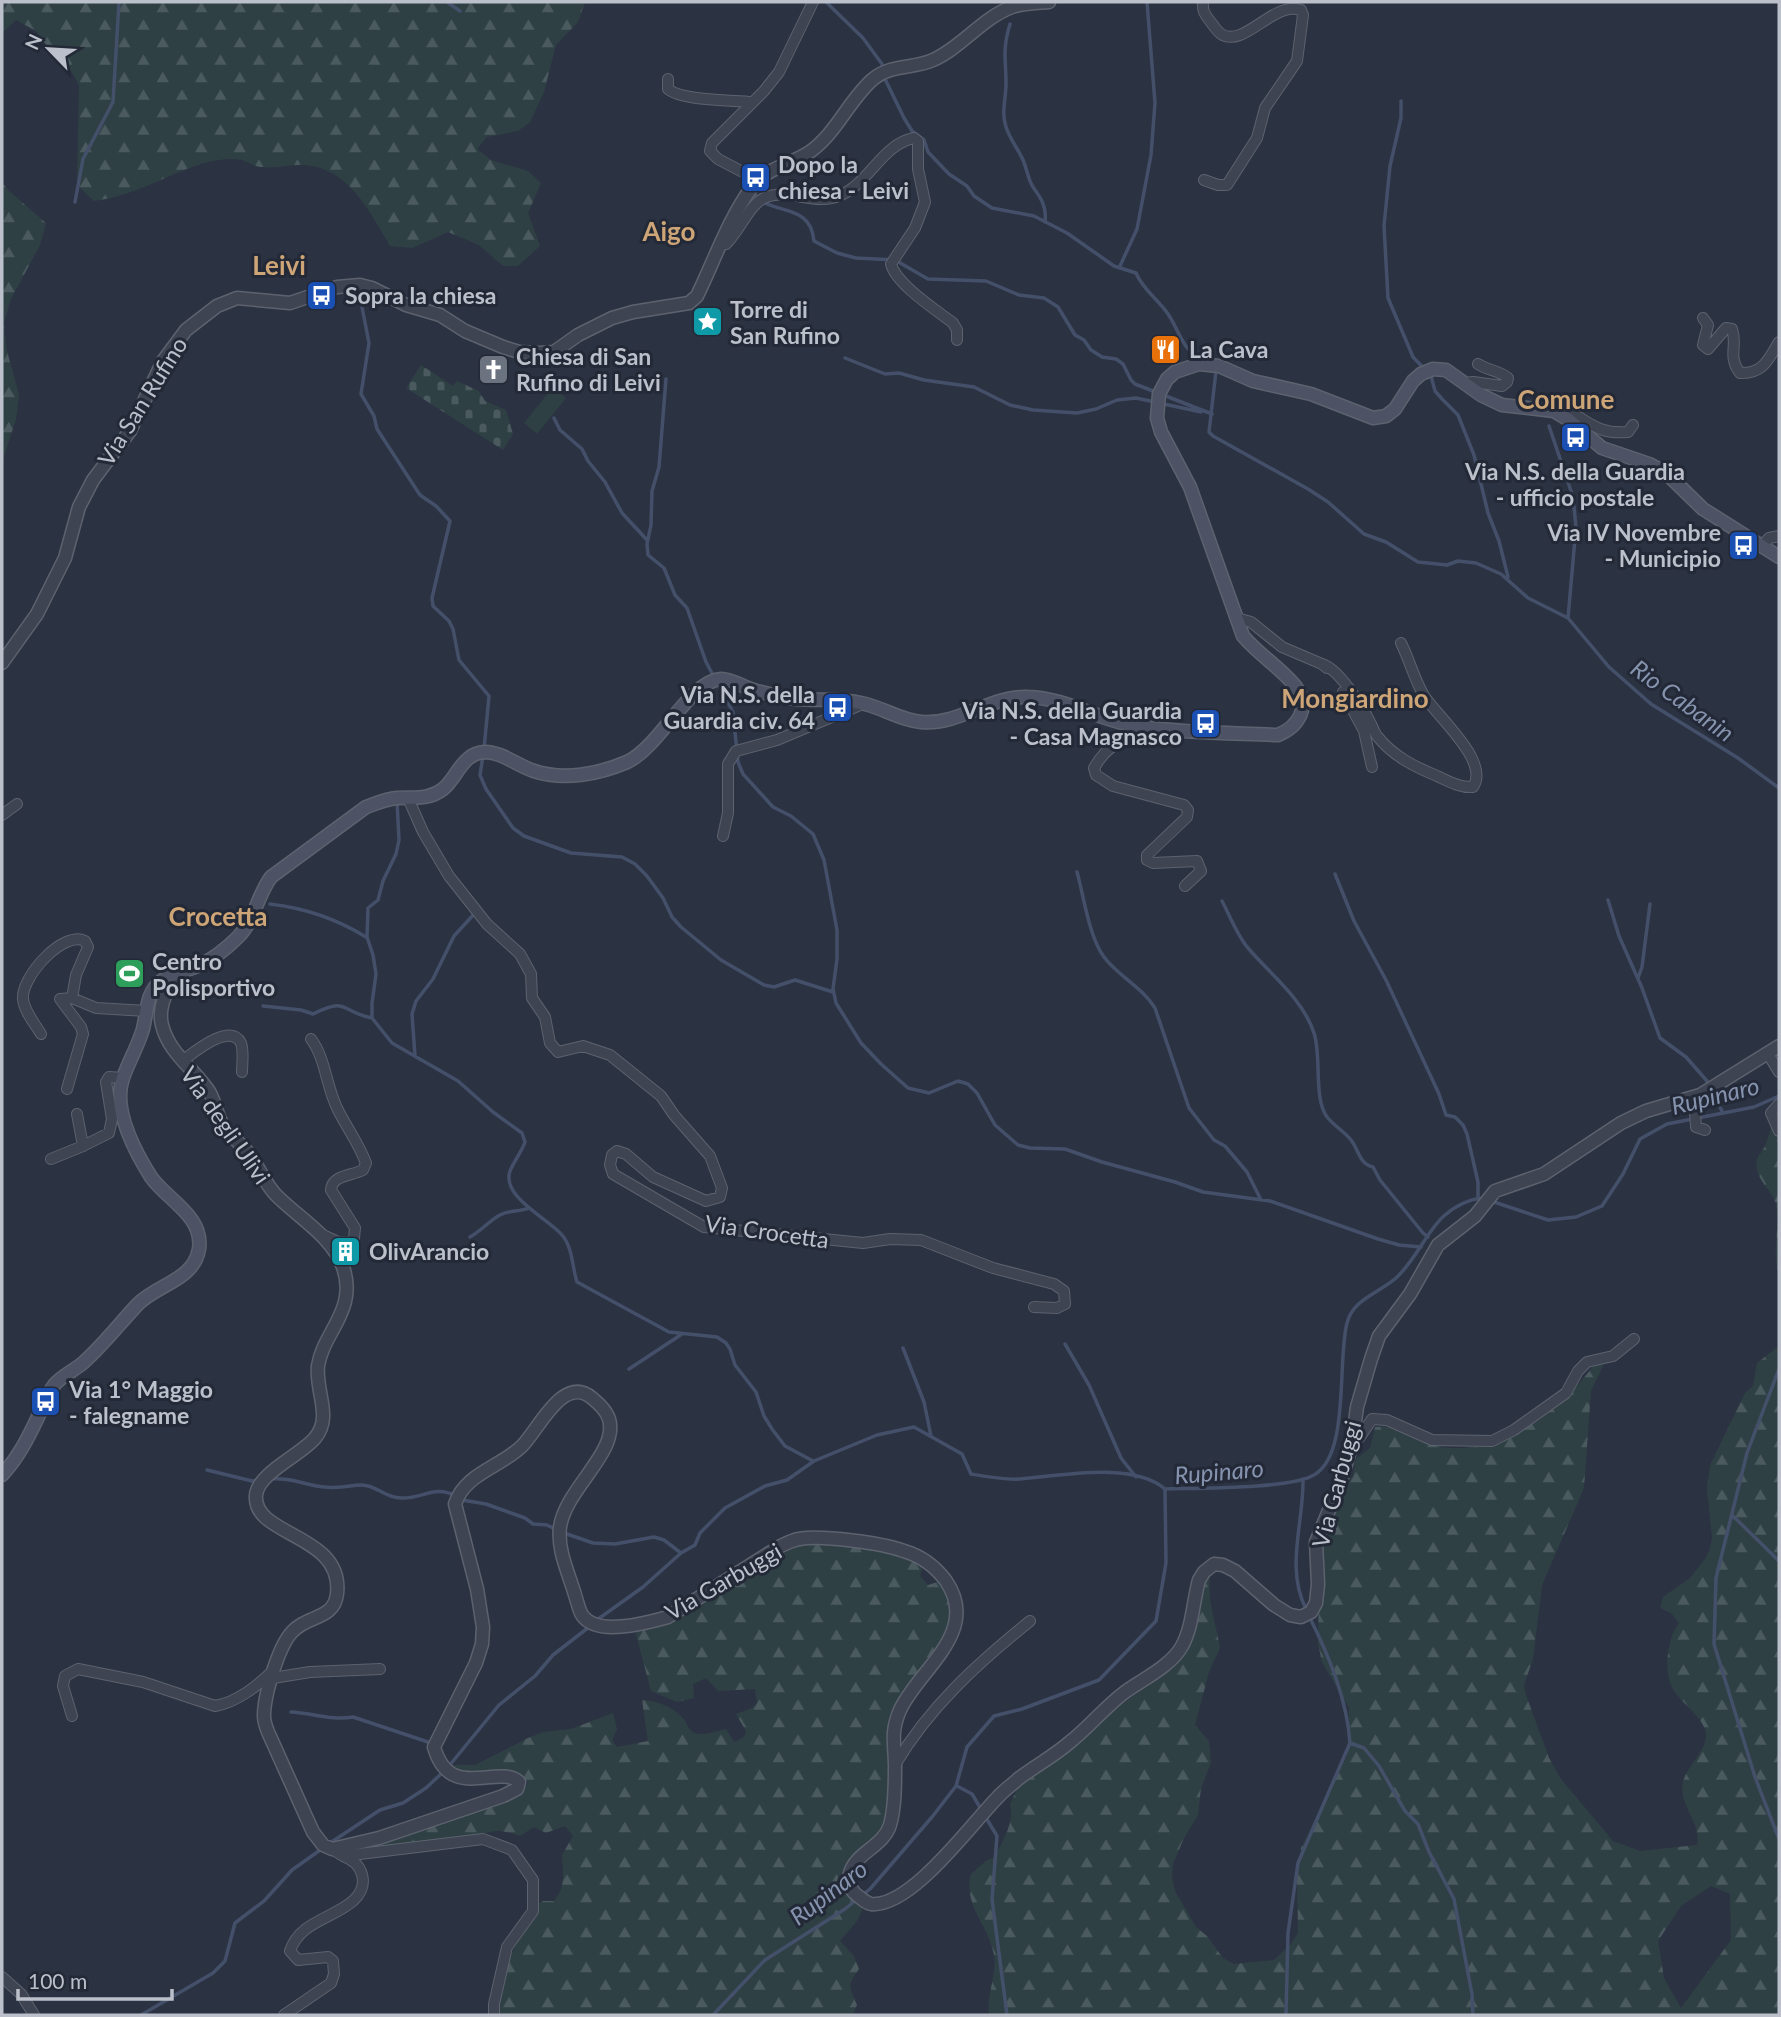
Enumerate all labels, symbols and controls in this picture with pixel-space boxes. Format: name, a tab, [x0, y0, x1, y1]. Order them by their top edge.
north arrow	[14, 14, 84, 84]
text: N	[20, 30, 47, 53]
place label: Dopo la chiesa - Leivi	[778, 150, 909, 204]
bus stop icon: Dopo la chiesa - Leivi	[738, 160, 772, 194]
district label: Aigo	[641, 215, 696, 247]
district label: Leivi	[252, 249, 306, 281]
bus stop icon: Sopra la chiesa	[305, 278, 339, 312]
place label: Sopra la chiesa	[345, 281, 497, 309]
place label: Torre di San Rufino	[730, 295, 840, 349]
place icon: Torre di San Rufino	[690, 305, 724, 339]
street label: Via San Rufino	[91, 331, 193, 471]
restaurant icon: La Cava	[1149, 332, 1183, 366]
place label: La Cava	[1189, 335, 1268, 363]
place label: Chiesa di San Rufino di Leivi	[516, 342, 661, 396]
church icon: Chiesa di San Rufino di Leivi	[476, 352, 510, 386]
district label: Comune	[1518, 383, 1615, 415]
bus stop icon: Via N.S. della Guardia - ufficio postale	[1558, 420, 1592, 454]
place label: Via N.S. della Guardia - ufficio postale	[1464, 457, 1685, 511]
place label: Via IV Novembre - Municipio	[1546, 518, 1721, 572]
bus stop icon: Via IV Novembre - Municipio	[1727, 528, 1761, 562]
water label: Rio Cabanin	[1626, 653, 1740, 747]
place label: Via N.S. della Guardia civ. 64	[663, 680, 815, 734]
district label: Mongiardino	[1281, 682, 1429, 714]
bus stop icon: Via N.S. della Guardia civ. 64	[821, 690, 855, 724]
place label: Via N.S. della Guardia - Casa Magnasco	[961, 696, 1182, 750]
bus stop icon: Via N.S. della Guardia - Casa Magnasco	[1188, 706, 1222, 740]
district label: Crocetta	[169, 900, 267, 932]
place label: Centro Polisportivo	[152, 947, 275, 1001]
sports icon: Centro Polisportivo	[112, 957, 146, 991]
street label: Via degli Ulivi	[175, 1061, 277, 1189]
water label: Rupinaro	[1668, 1070, 1762, 1120]
street label: Via Crocetta	[703, 1208, 831, 1254]
building icon: OlivArancio	[329, 1234, 363, 1268]
place label: OlivArancio	[369, 1237, 489, 1265]
place label: Via 1° Maggio - falegname	[68, 1375, 213, 1429]
bus stop icon: Via 1° Maggio - falegname	[29, 1385, 63, 1419]
street label: Via Garbuggi	[1306, 1418, 1366, 1550]
water label: Rupinaro	[1173, 1453, 1265, 1489]
street label: Via Garbuggi	[660, 1536, 786, 1626]
water label: Rupinaro	[783, 1853, 873, 1931]
scale bar	[18, 1958, 172, 2002]
text: 100 m	[28, 1968, 87, 1993]

